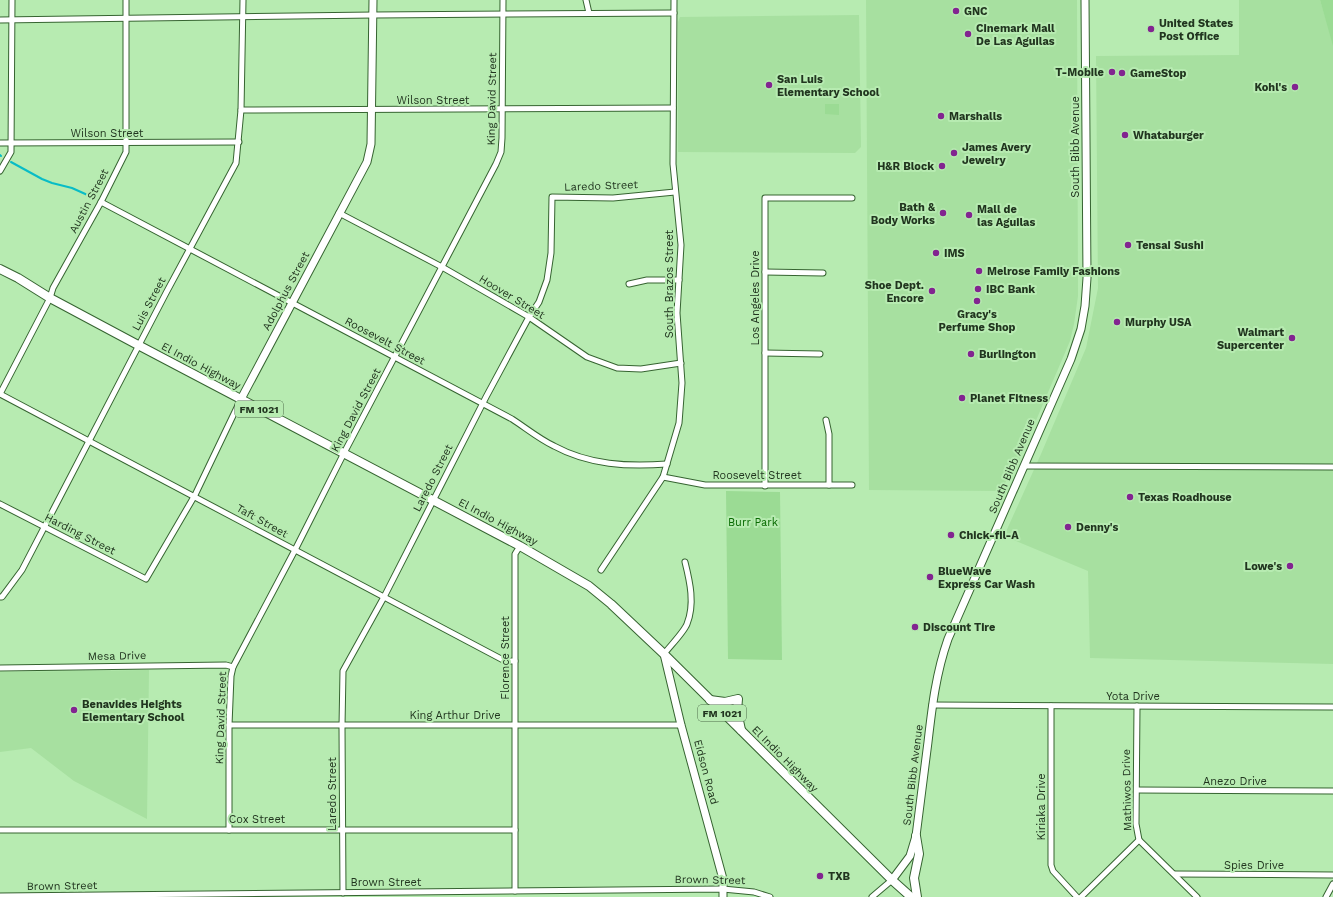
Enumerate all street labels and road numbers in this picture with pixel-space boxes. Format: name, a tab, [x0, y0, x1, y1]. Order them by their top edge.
street label: King David Street	[485, 52, 499, 146]
street label: Wilson Street	[397, 94, 470, 107]
street label: South Bibb Avenue	[1069, 96, 1082, 198]
street label: Wilson Street	[71, 127, 144, 140]
street label: Austin Street	[67, 166, 112, 235]
street label: Laredo Street	[564, 178, 639, 194]
street label: South Brazos Street	[663, 229, 676, 338]
street label: Adolphus Street	[260, 249, 312, 333]
street label: Los Angeles Drive	[749, 250, 762, 346]
street label: Hoover Street	[477, 272, 548, 322]
street label: Luis Street	[129, 275, 169, 333]
street label: Roosevelt Street	[343, 314, 428, 368]
street label: El Indio Highway	[159, 340, 243, 393]
street label: King David Street	[328, 366, 384, 454]
road number: FM 1021	[235, 401, 283, 417]
street label: South Bibb Avenue	[986, 417, 1038, 515]
street label: Laredo Street	[410, 442, 456, 514]
street label: Roosevelt Street	[712, 469, 802, 482]
street label: El Indio Highway	[456, 496, 540, 549]
street label: Taft Street	[234, 502, 290, 541]
street label: Harding Street	[42, 511, 118, 558]
street label: Florence Street	[499, 616, 512, 700]
street label: Mesa Drive	[88, 649, 146, 663]
street label: King David Street	[213, 671, 229, 765]
street label: Yota Drive	[1106, 690, 1160, 703]
road number: FM 1021	[698, 705, 746, 721]
street label: King Arthur Drive	[409, 709, 501, 722]
street label: El Indio Highway	[749, 723, 821, 795]
street label: South Bibb Avenue	[900, 724, 926, 826]
street label: Eidson Road	[691, 738, 721, 806]
street label: Mathiwos Drive	[1120, 749, 1134, 831]
street label: Laredo Street	[326, 757, 339, 831]
street label: Kiriaka Drive	[1035, 774, 1048, 841]
street label: Anezo Drive	[1203, 775, 1267, 788]
street label: Cox Street	[229, 813, 286, 826]
street label: Spies Drive	[1224, 859, 1284, 872]
street label: Brown Street	[674, 873, 746, 887]
street label: Brown Street	[351, 876, 422, 889]
street label: Brown Street	[26, 879, 98, 893]

